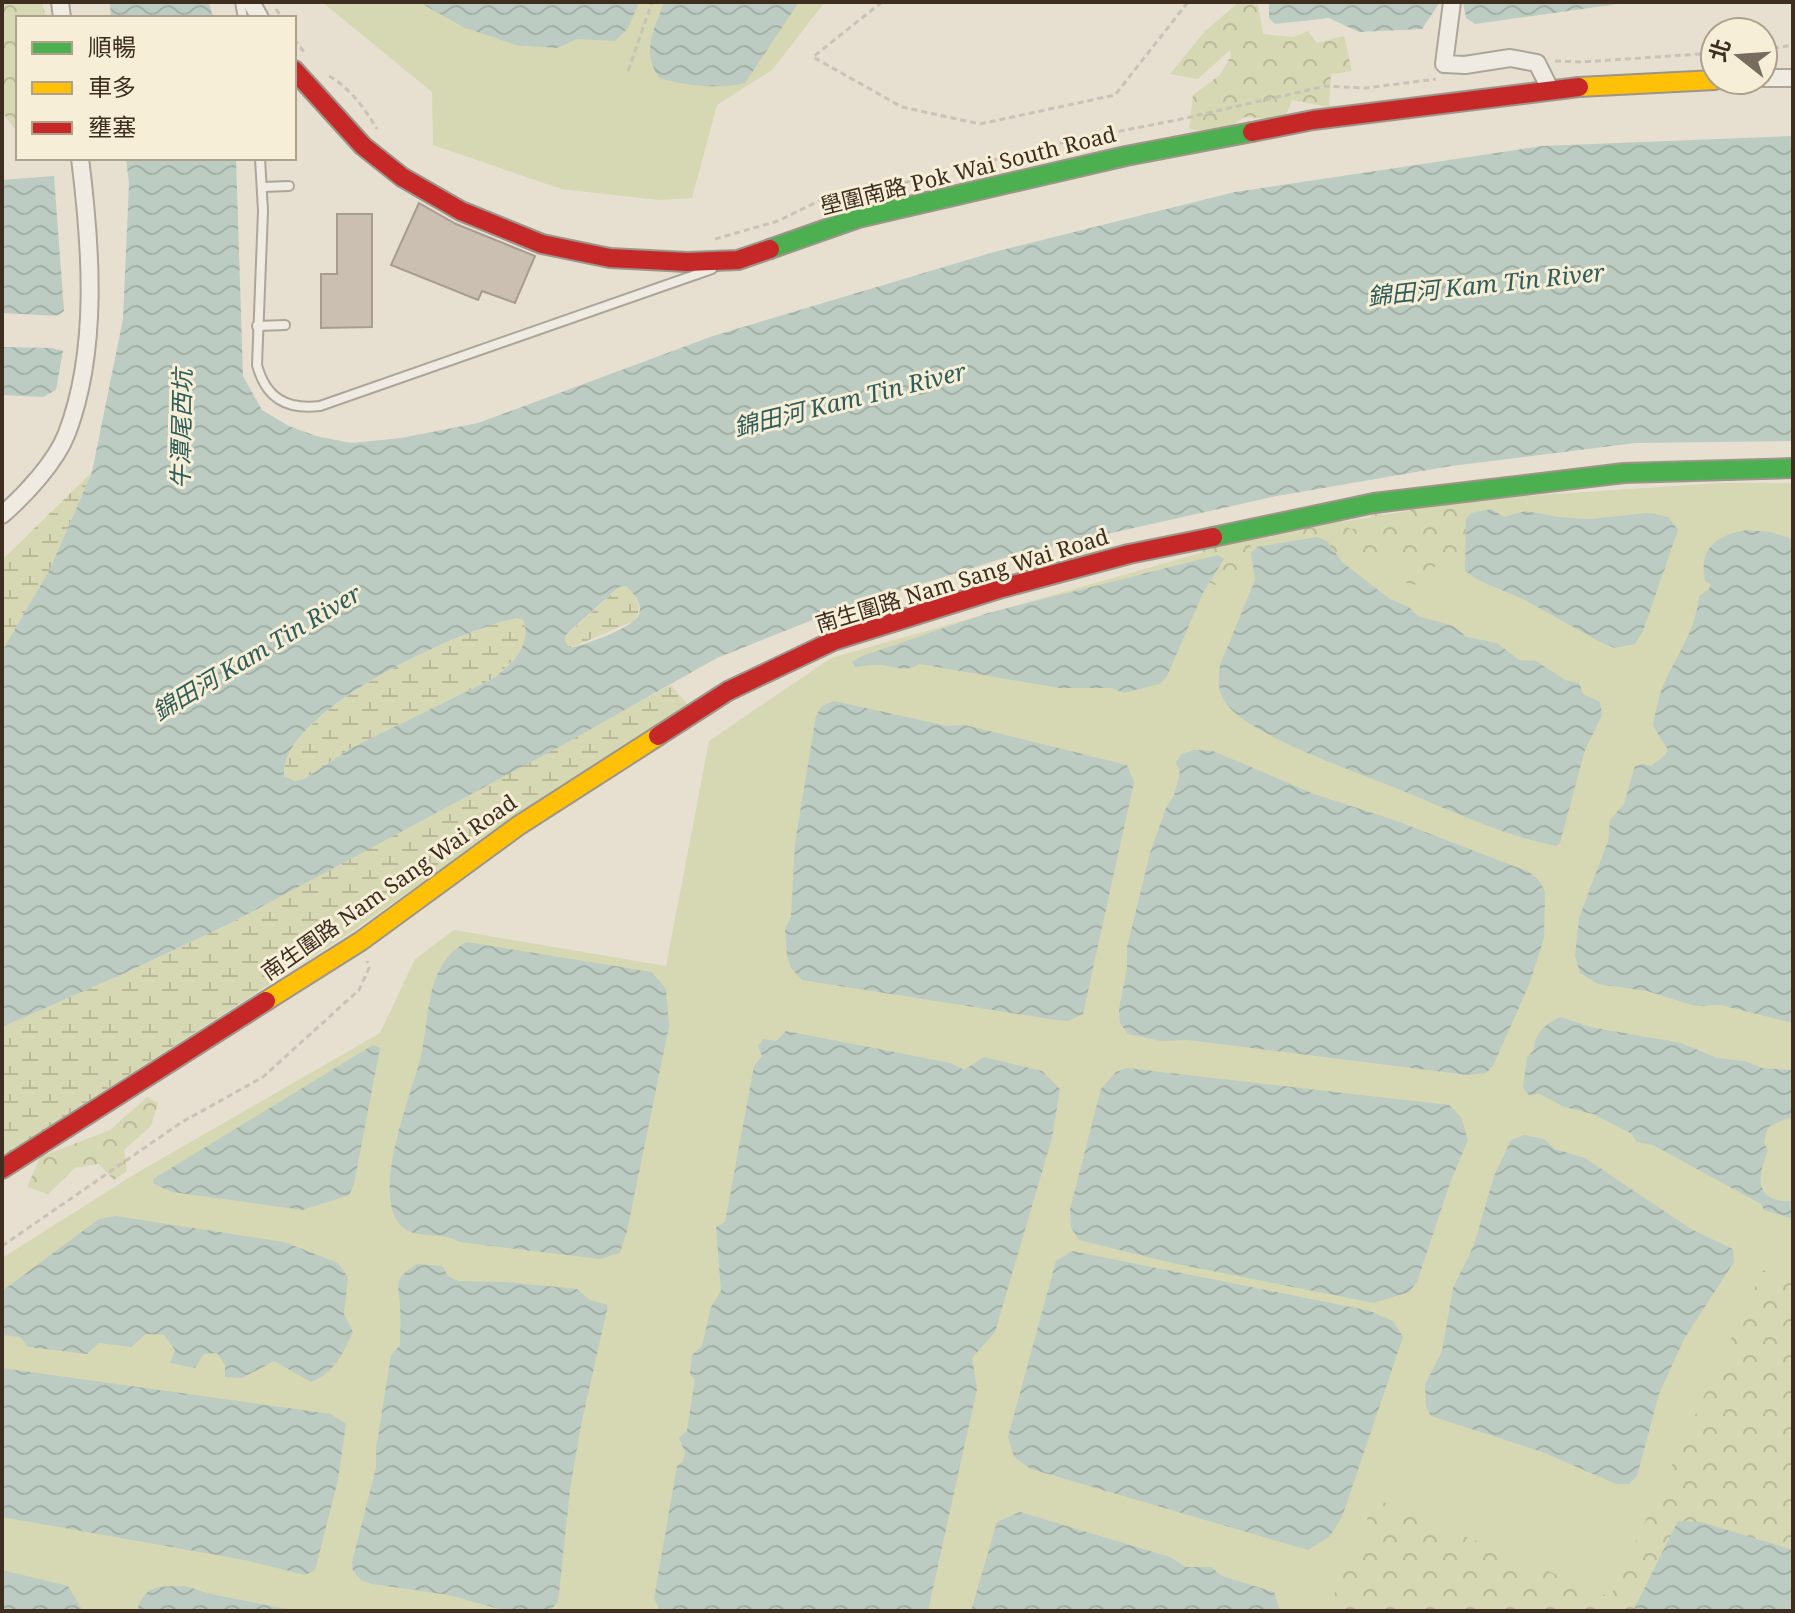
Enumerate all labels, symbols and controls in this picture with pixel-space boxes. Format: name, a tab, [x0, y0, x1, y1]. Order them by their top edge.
legend	[16, 16, 296, 160]
north arrow	[1699, 16, 1779, 96]
text: 順暢	[88, 30, 136, 63]
text: 北	[1701, 35, 1736, 65]
text: 車多	[88, 70, 136, 103]
text: 壅塞	[88, 110, 136, 143]
street label: 壆圍南路 Pok Wai South Road	[817, 118, 1119, 220]
water label: 錦田河 Kam Tin River	[1366, 255, 1607, 312]
water label: 錦田河 Kam Tin River	[730, 353, 970, 443]
water label: 牛潭尾西坑	[163, 366, 198, 489]
street label: 南生圍路 Nam Sang Wai Road	[811, 520, 1112, 638]
water label: 錦田河 Kam Tin River	[146, 576, 368, 727]
street label: 南生圍路 Nam Sang Wai Road	[255, 786, 522, 986]

